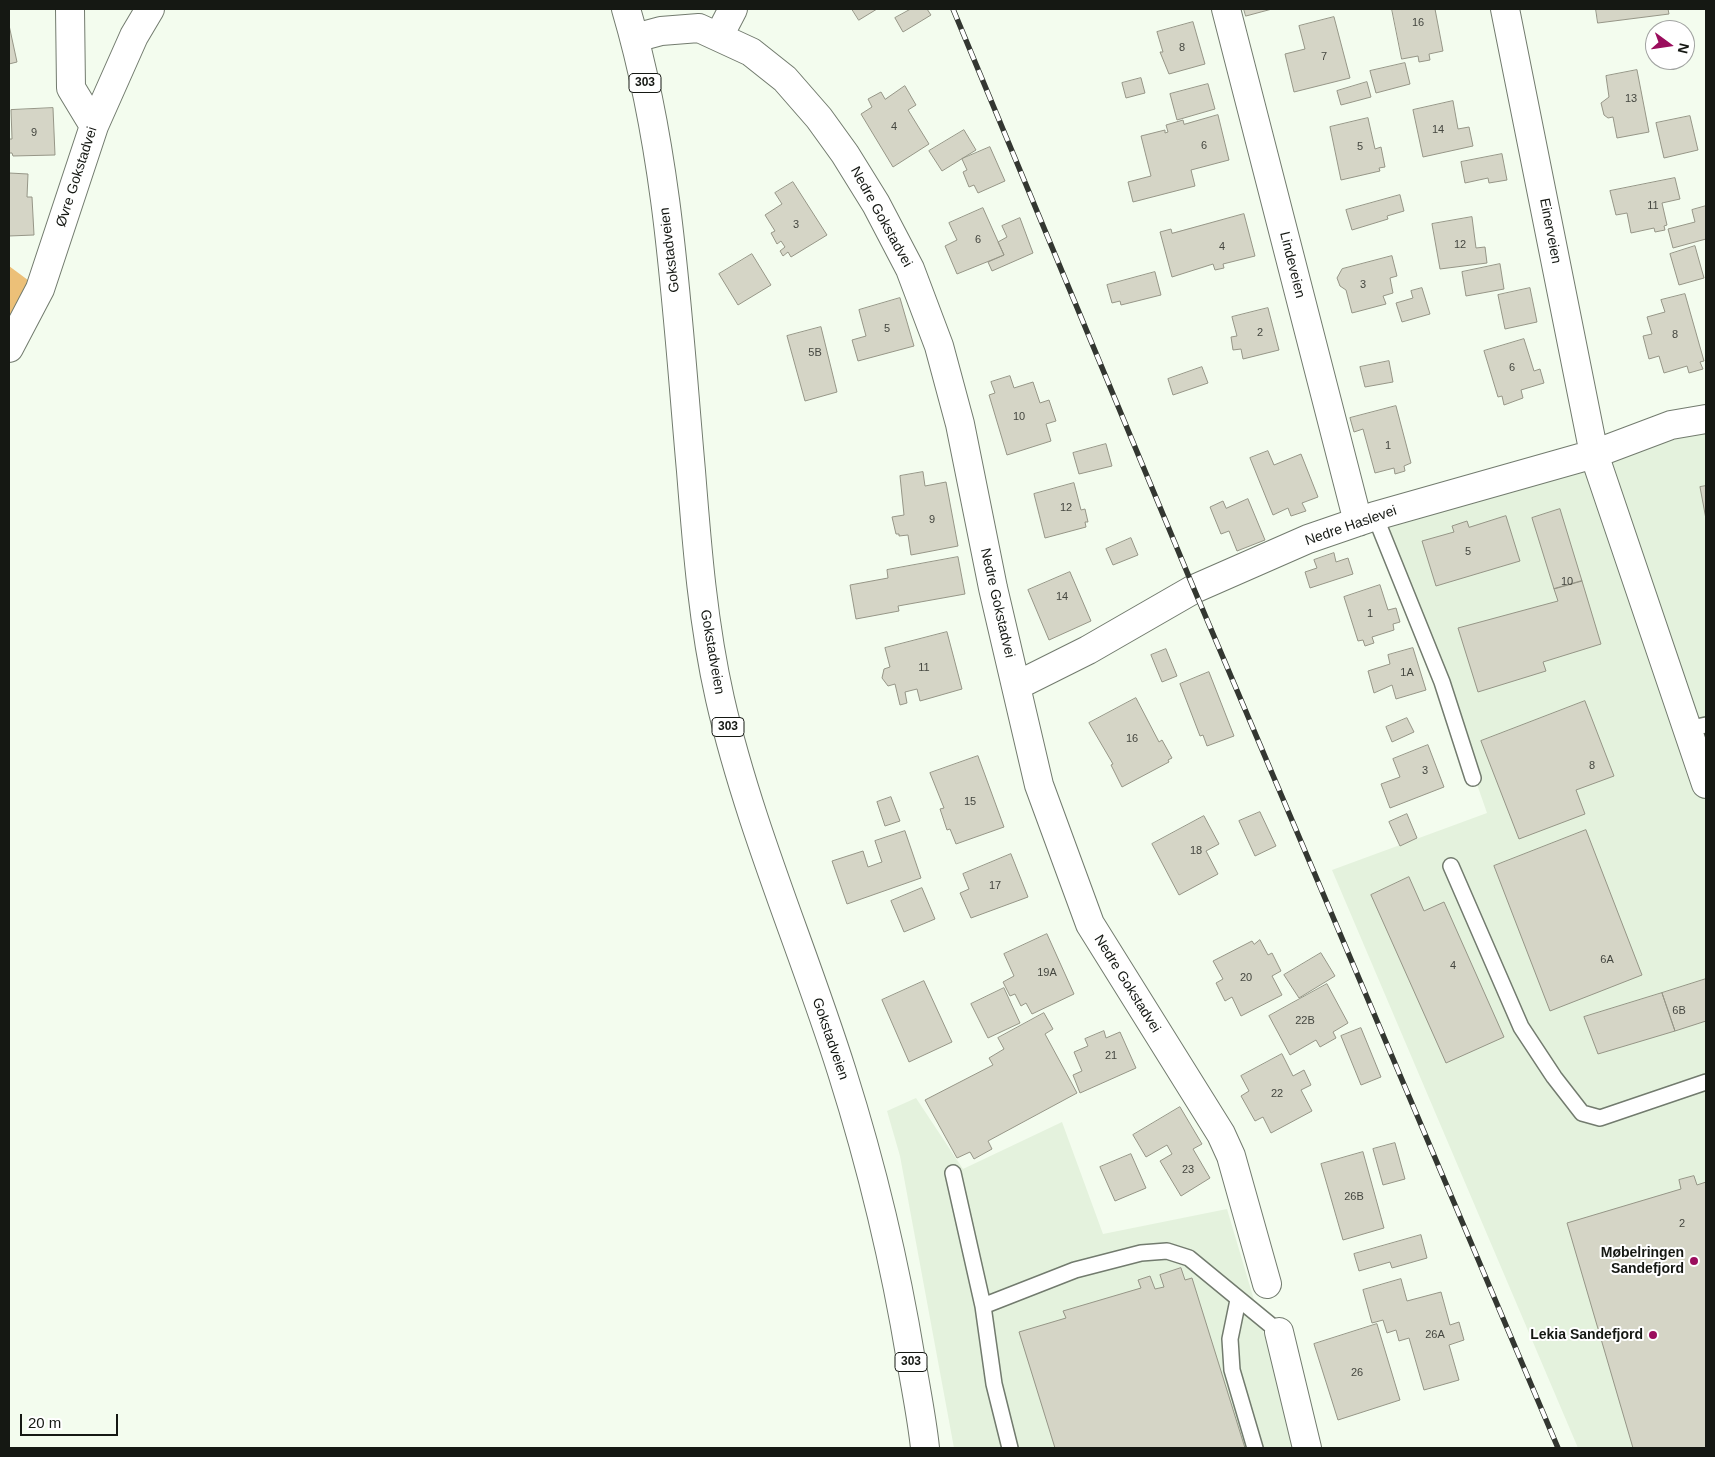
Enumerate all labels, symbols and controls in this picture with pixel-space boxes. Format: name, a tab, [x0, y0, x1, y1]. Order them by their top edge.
house number: 16	[1412, 16, 1424, 30]
north arrow	[1645, 20, 1695, 70]
house number: 8	[1179, 41, 1185, 55]
text: N	[1675, 42, 1693, 55]
house number: 7	[1321, 50, 1327, 64]
road number: 303	[629, 74, 661, 92]
house number: 13	[1625, 92, 1637, 106]
house number: 4	[891, 120, 897, 134]
house number: 14	[1432, 123, 1444, 137]
street label: Øvre Gokstadvei	[53, 125, 101, 229]
house number: 9	[31, 126, 37, 140]
house number: 6	[1201, 139, 1207, 153]
house number: 5	[1357, 140, 1363, 154]
street label: Nedre Gokstadvei	[846, 164, 916, 270]
street label: Einerveien	[1535, 197, 1565, 265]
house number: 11	[1647, 199, 1659, 213]
street label: Gokstadveien	[656, 206, 684, 294]
house number: 3	[793, 218, 799, 232]
street label: Lindeveien	[1276, 230, 1308, 300]
house number: 6	[975, 233, 981, 247]
house number: 12	[1454, 238, 1466, 252]
house number: 4	[1219, 240, 1225, 254]
house number: 3	[1360, 278, 1366, 292]
house number: 5	[884, 322, 890, 336]
house number: 2	[1257, 326, 1263, 340]
house number: 8	[1672, 328, 1678, 342]
house number: 5B	[808, 346, 822, 360]
house number: 6	[1509, 361, 1515, 375]
house number: 10	[1013, 410, 1025, 424]
house number: 1	[1385, 439, 1391, 453]
house number: 12	[1060, 501, 1072, 515]
street label: Nedre Haslevei	[1303, 502, 1399, 550]
house number: 9	[929, 513, 935, 527]
house number: 5	[1465, 545, 1471, 559]
street label: Nedre Gokstadvei	[976, 547, 1018, 659]
house number: 10	[1561, 575, 1573, 589]
house number: 14	[1056, 590, 1068, 604]
house number: 1	[1367, 607, 1373, 621]
street label: Gokstadveien	[696, 608, 728, 696]
house number: 11	[918, 661, 930, 675]
house number: 1A	[1400, 666, 1414, 680]
road number: 303	[712, 718, 744, 736]
house number: 16	[1126, 732, 1138, 746]
house number: 8	[1589, 759, 1595, 773]
house number: 3	[1422, 764, 1428, 778]
house number: 15	[964, 795, 976, 809]
house number: 18	[1190, 844, 1202, 858]
house number: 17	[989, 879, 1001, 893]
street label: Nedre Gokstadvei	[1090, 932, 1164, 1036]
house number: 6A	[1600, 953, 1614, 967]
house number: 4	[1450, 959, 1456, 973]
house number: 19A	[1037, 966, 1057, 980]
house number: 20	[1240, 971, 1252, 985]
street label: Gokstadveien	[808, 996, 852, 1082]
house number: 6B	[1672, 1004, 1686, 1018]
house number: 22B	[1295, 1014, 1315, 1028]
house number: 21	[1105, 1049, 1117, 1063]
house number: 22	[1271, 1087, 1283, 1101]
house number: 23	[1182, 1163, 1194, 1177]
house number: 26B	[1344, 1190, 1364, 1204]
house number: 2	[1679, 1217, 1685, 1231]
place label: Møbelringen Sandefjord	[1601, 1245, 1684, 1278]
marker: Møbelringen Sandefjord	[1688, 1255, 1700, 1267]
place label: Lekia Sandefjord	[1530, 1327, 1643, 1343]
house number: 26A	[1425, 1328, 1445, 1342]
marker: Lekia Sandefjord	[1647, 1329, 1659, 1341]
road number: 303	[895, 1352, 927, 1371]
house number: 26	[1351, 1366, 1363, 1380]
scale bar	[22, 1404, 120, 1436]
text: 20 m	[28, 1414, 61, 1431]

